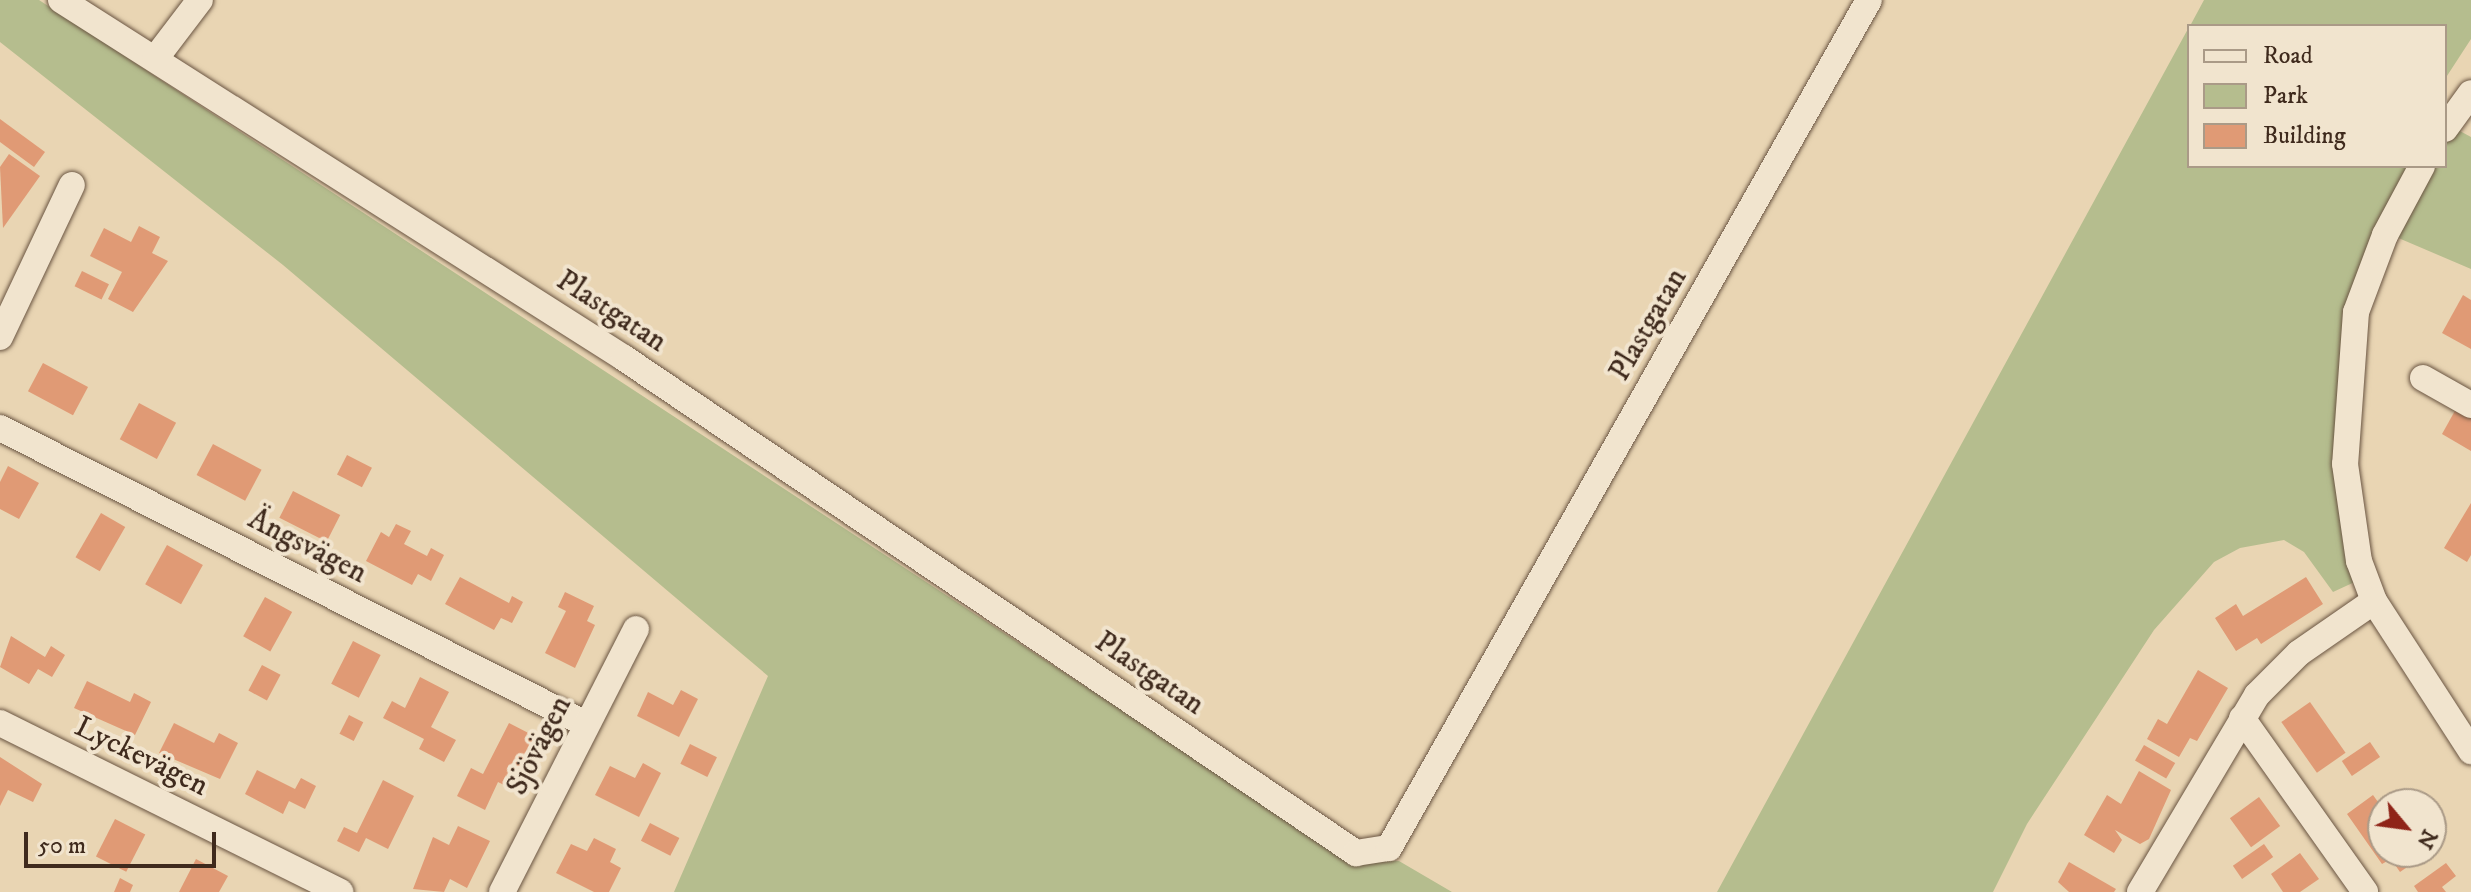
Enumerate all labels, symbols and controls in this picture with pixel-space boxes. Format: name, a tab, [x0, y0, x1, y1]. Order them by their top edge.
legend	[2187, 24, 2447, 168]
text: Road	[2263, 41, 2313, 71]
text: Park	[2263, 81, 2308, 111]
text: Building	[2263, 121, 2346, 151]
street label: Plastgatan	[1602, 262, 1696, 388]
street label: Plastgatan	[549, 263, 673, 361]
street label: Ängsvägen	[242, 502, 372, 592]
street label: Plastgatan	[1088, 624, 1210, 724]
street label: Sjövägen	[500, 691, 580, 801]
street label: Lyckevägen	[68, 709, 214, 805]
north arrow	[2367, 788, 2447, 868]
scale bar	[28, 816, 220, 866]
text: N	[2410, 824, 2443, 853]
text: 50 m	[38, 831, 86, 861]

